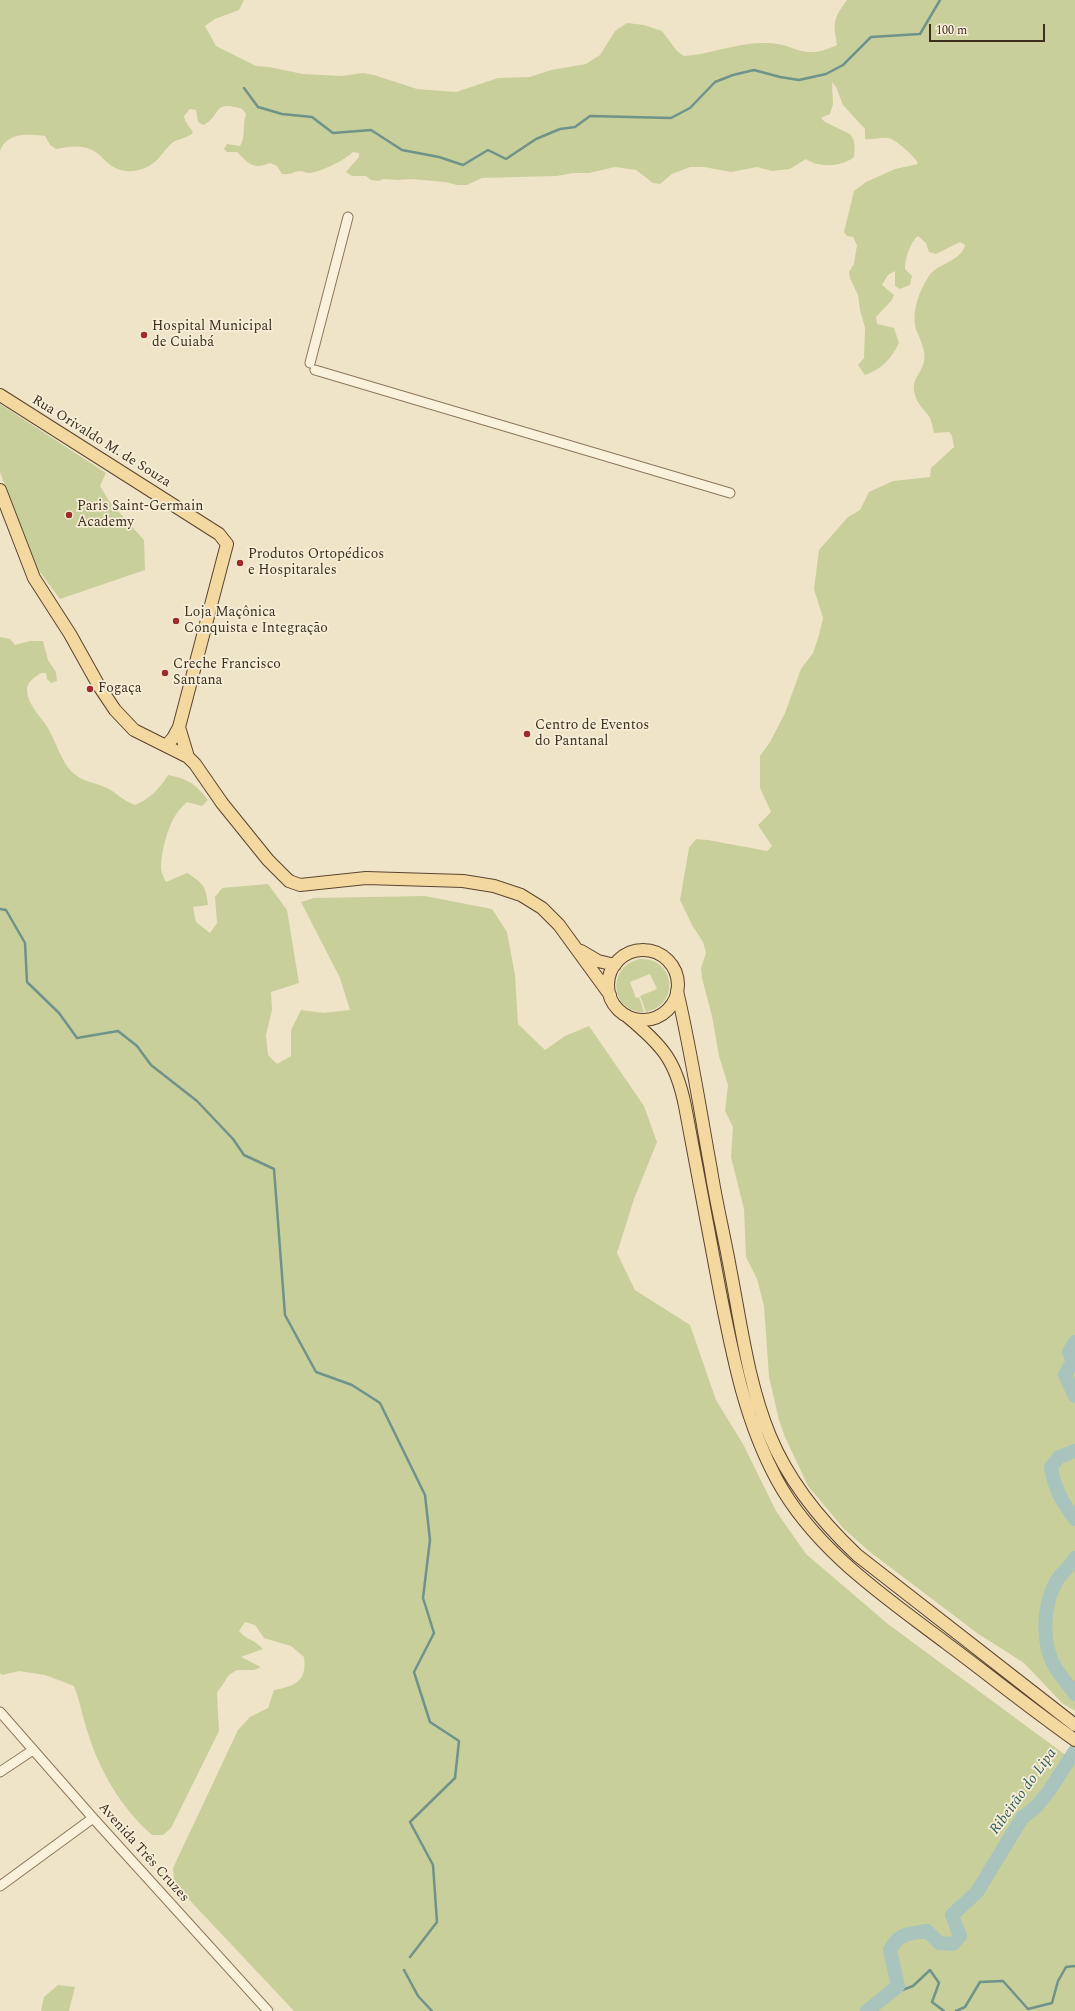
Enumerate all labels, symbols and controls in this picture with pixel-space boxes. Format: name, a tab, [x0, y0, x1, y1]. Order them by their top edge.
scale bar	[931, 16, 1047, 42]
text: 100 m	[936, 21, 967, 40]
place label: Hospital Municipal de Cuiabá	[152, 319, 272, 352]
marker: Hospital Municipal de Cuiabá	[139, 330, 149, 340]
street label: Rua Orivaldo M. de Souza	[29, 392, 173, 492]
place label: Paris Saint-Germain Academy	[77, 499, 203, 532]
marker: Paris Saint-Germain Academy	[64, 510, 74, 520]
place label: Produtos Ortopédicos e Hospitarales	[248, 547, 384, 580]
marker: Produtos Ortopédicos e Hospitarales	[235, 558, 245, 568]
place label: Loja Maçônica Conquista e Integração	[184, 605, 328, 638]
marker: Loja Maçônica Conquista e Integração	[171, 616, 181, 626]
place label: Creche Francisco Santana	[173, 657, 281, 690]
marker: Creche Francisco Santana	[160, 668, 170, 678]
place label: Fogaça	[98, 681, 142, 697]
marker: Fogaça	[85, 684, 95, 694]
place label: Centro de Eventos do Pantanal	[535, 718, 649, 750]
marker: Centro de Eventos do Pantanal	[522, 729, 532, 739]
water label: Ribeirão do Lipa	[987, 1745, 1061, 1839]
street label: Avenida Três Cruzes	[94, 1800, 192, 1906]

